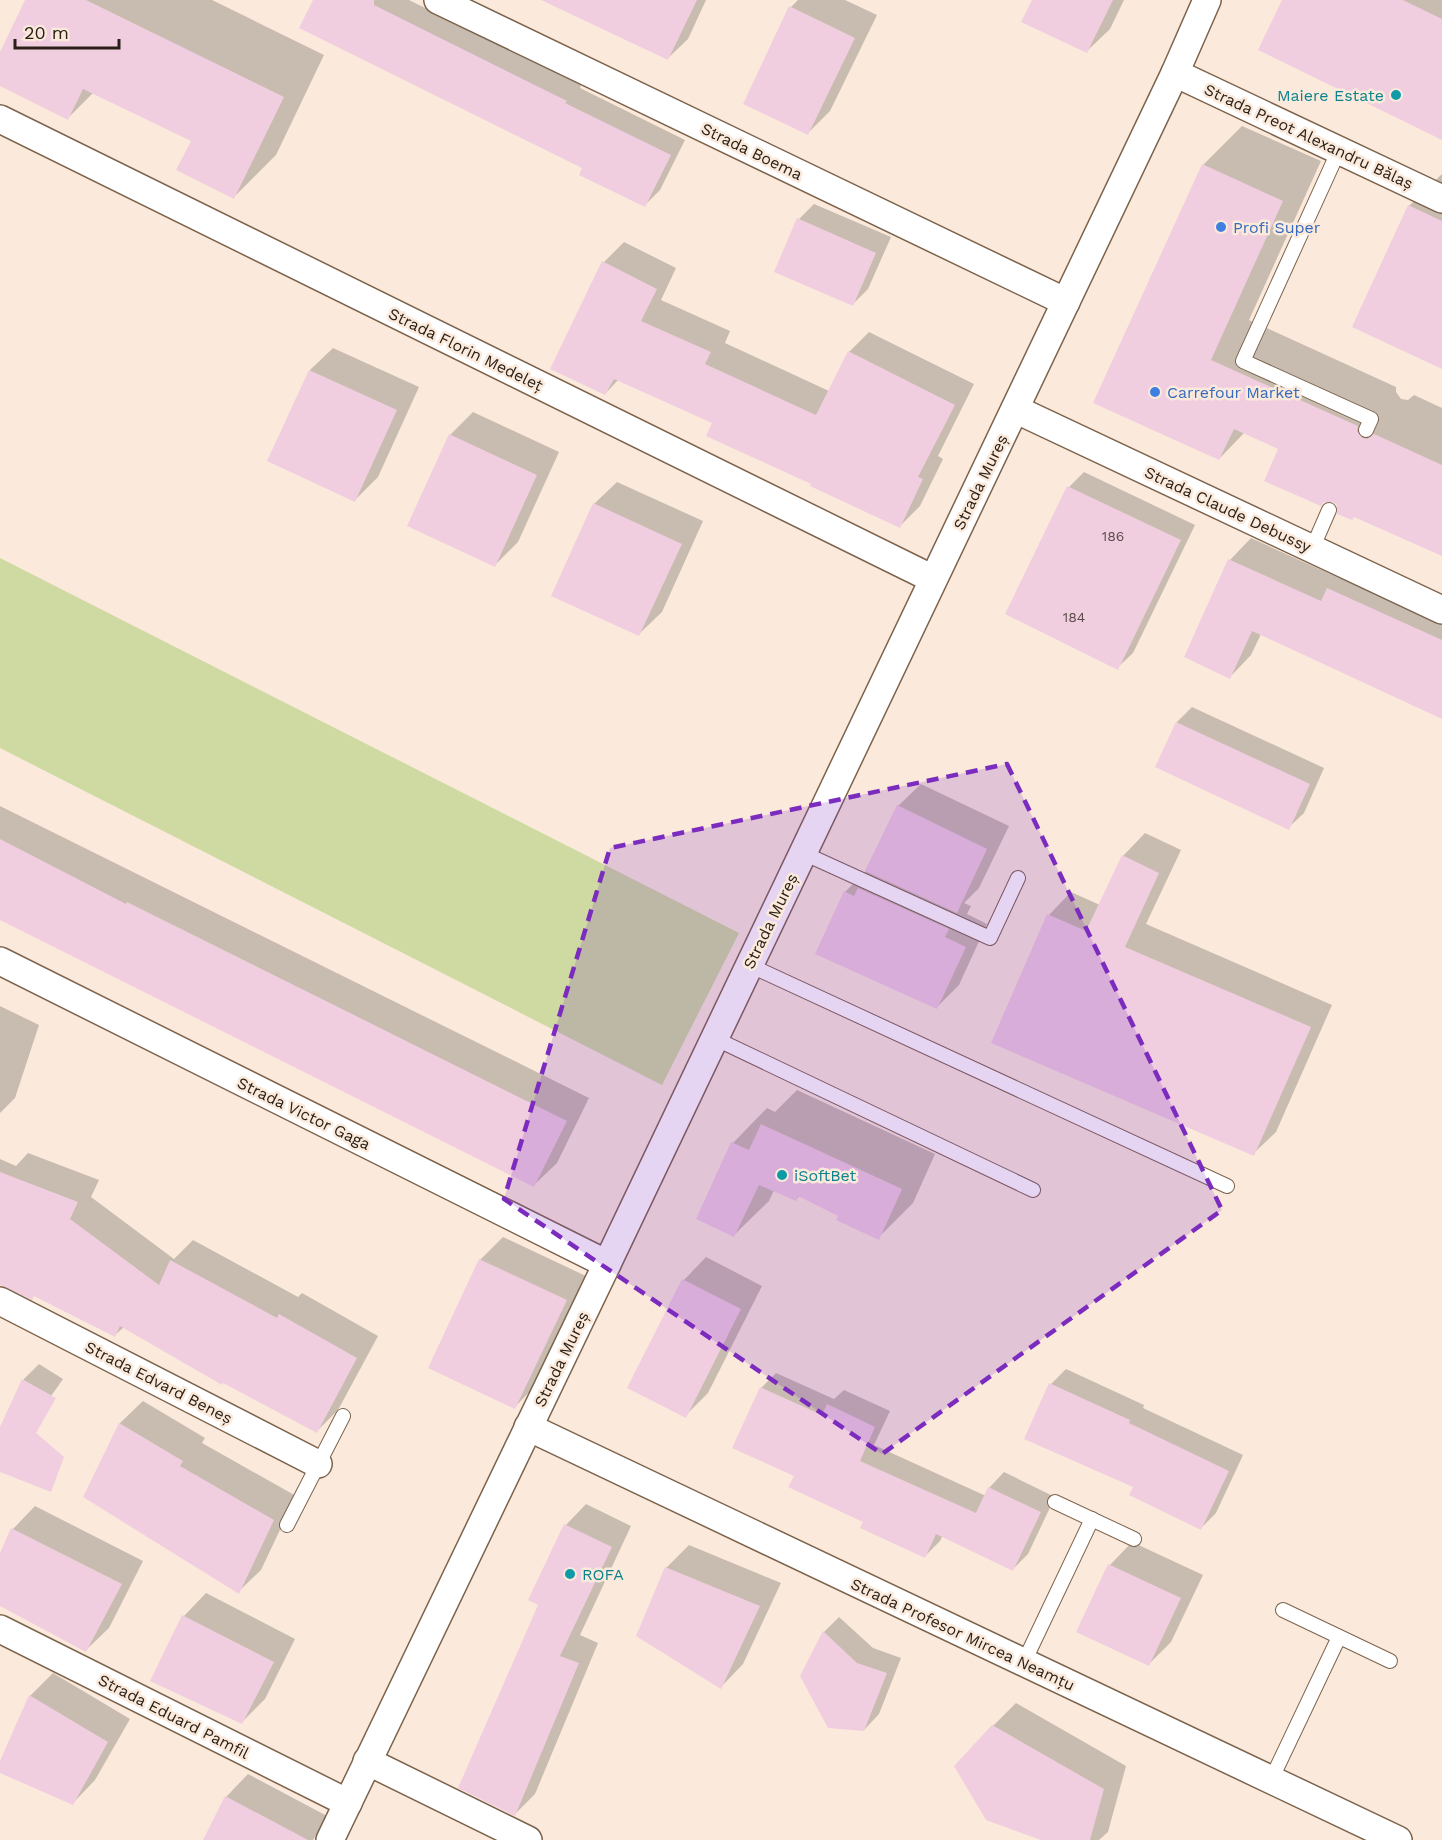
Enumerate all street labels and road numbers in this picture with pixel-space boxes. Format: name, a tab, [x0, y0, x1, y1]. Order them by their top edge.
street label: Strada Preot Alexandru Bălaș	[1201, 80, 1416, 193]
street label: Strada Boema	[698, 119, 805, 184]
street label: Strada Florin Medeleț	[385, 304, 546, 395]
street label: Strada Mureș	[949, 431, 1012, 533]
street label: Strada Claude Debussy	[1142, 463, 1315, 557]
street label: Strada Mureș	[739, 870, 802, 972]
street label: Strada Victor Gaga	[234, 1073, 373, 1154]
street label: Strada Mureș	[530, 1308, 593, 1410]
street label: Strada Edvard Beneș	[82, 1337, 236, 1428]
street label: Strada Profesor Mircea Neamțu	[848, 1574, 1078, 1695]
street label: Strada Eduard Pamfil	[95, 1670, 252, 1763]

